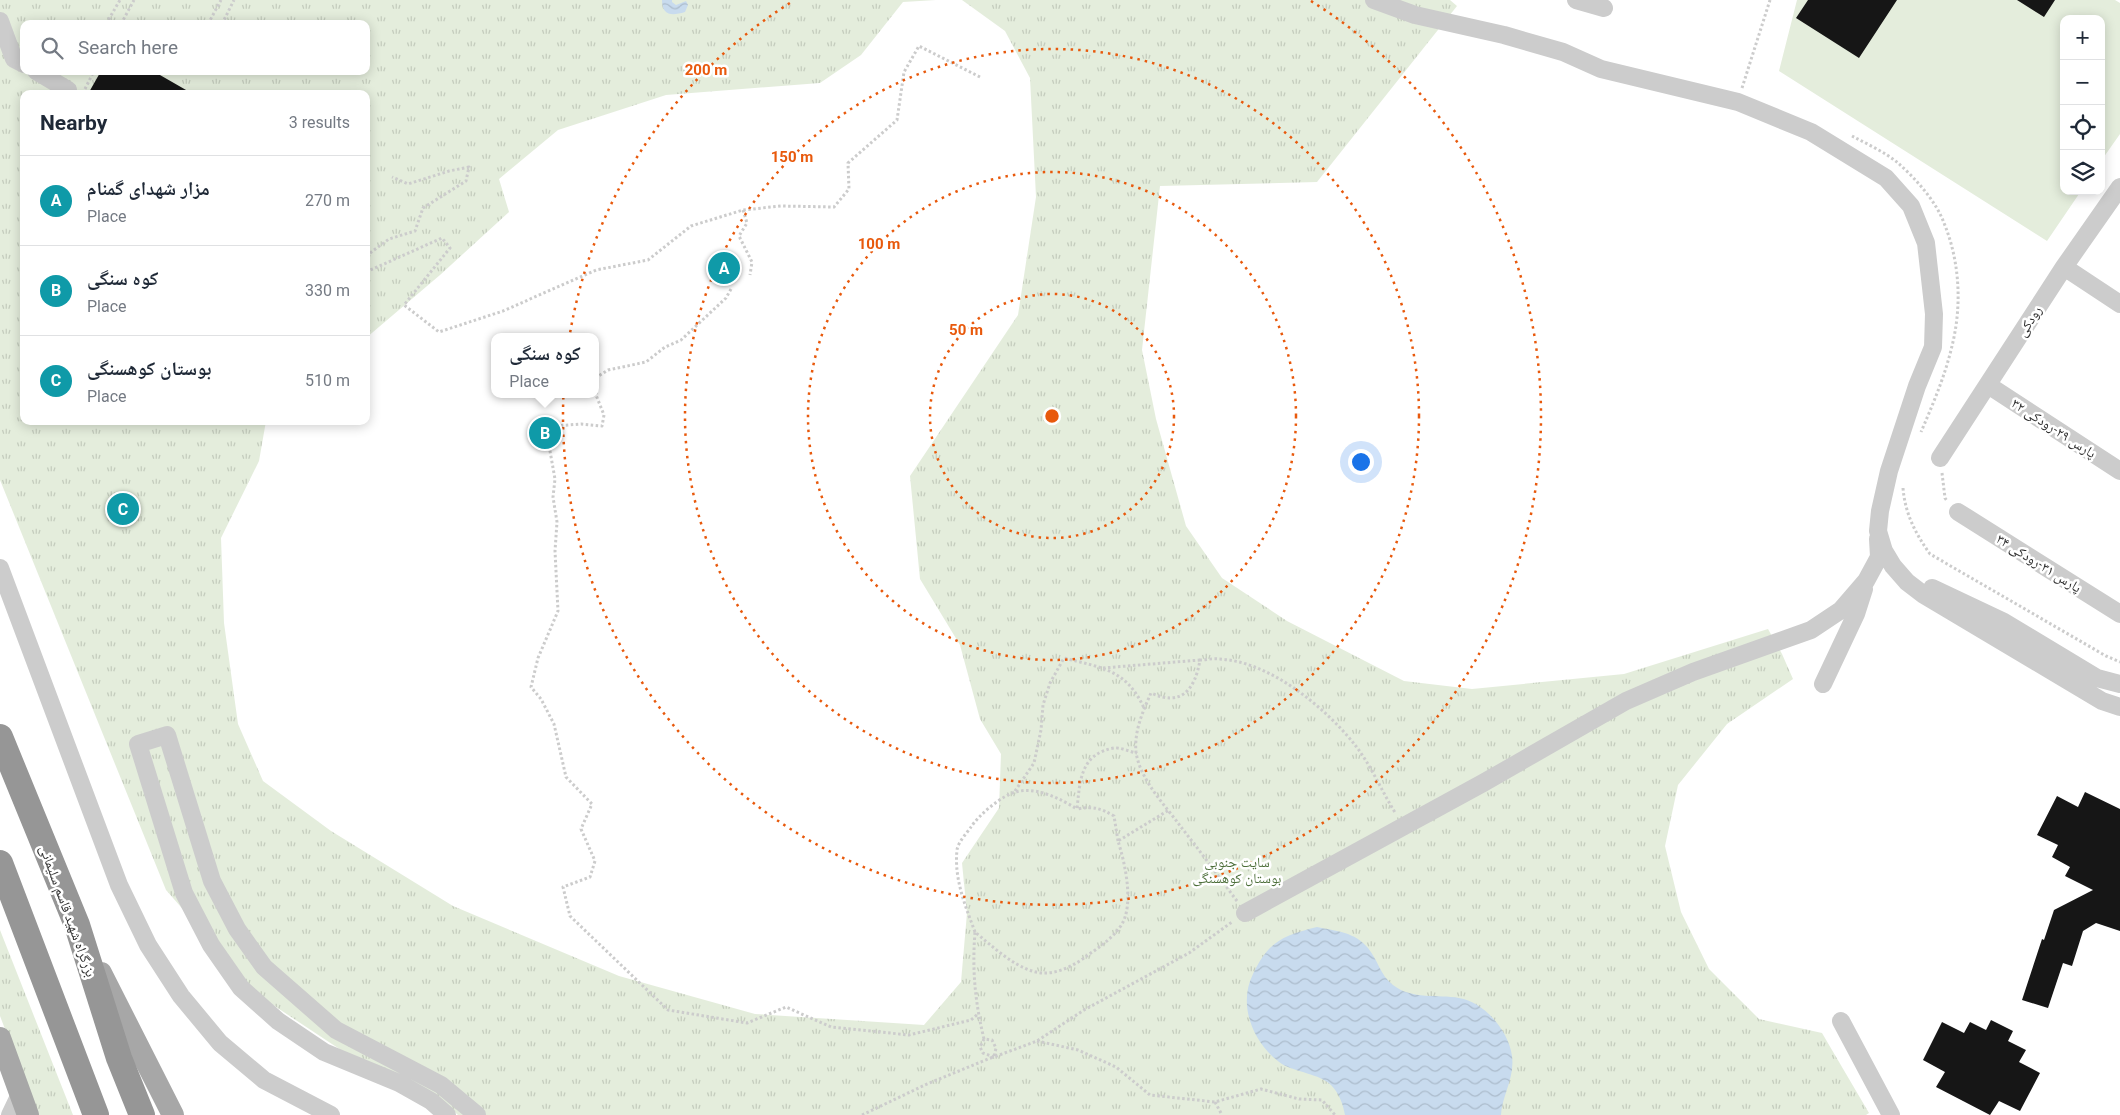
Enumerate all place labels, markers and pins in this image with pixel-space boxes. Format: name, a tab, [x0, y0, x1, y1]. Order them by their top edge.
pin: A	[708, 249, 740, 287]
centre of rings	[1043, 407, 1061, 425]
pin: B	[529, 414, 561, 452]
pin: C	[107, 490, 139, 528]

